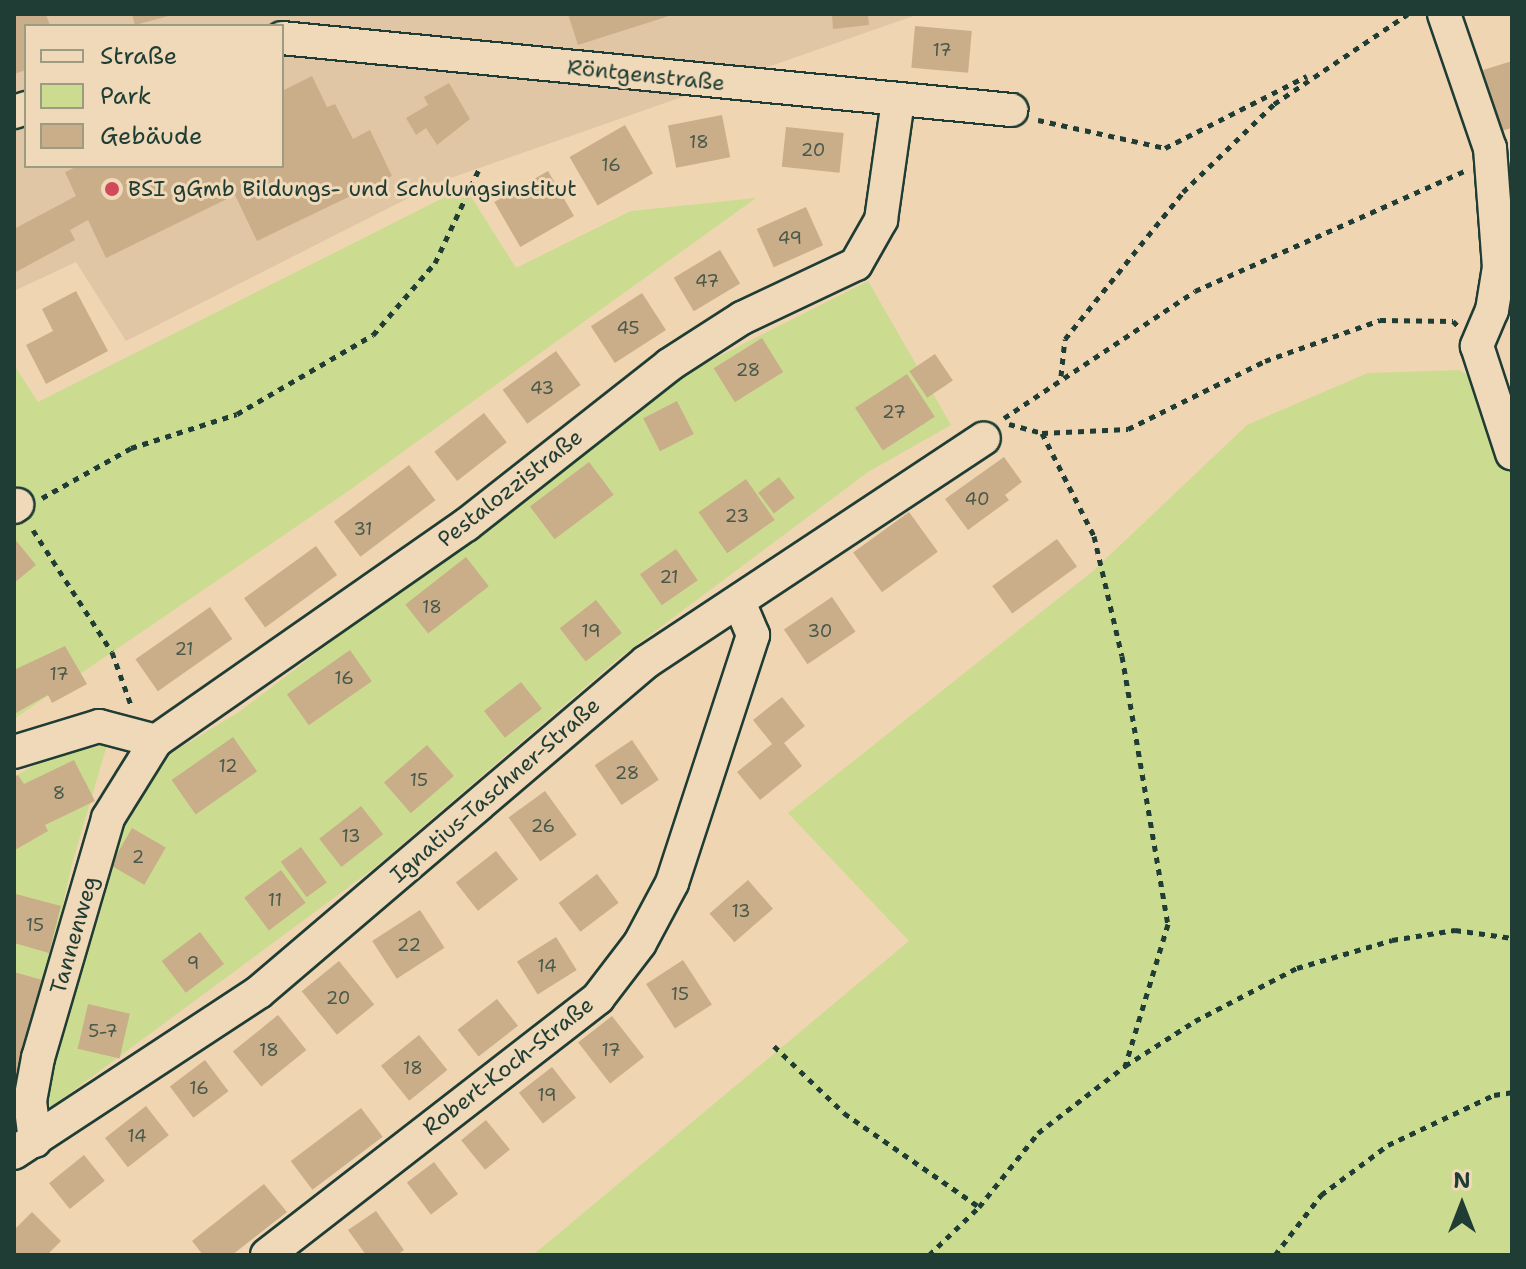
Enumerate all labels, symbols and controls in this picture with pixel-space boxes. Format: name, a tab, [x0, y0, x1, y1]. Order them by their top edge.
legend	[24, 24, 284, 168]
house number: 17	[932, 39, 952, 61]
text: Straße	[100, 40, 177, 72]
street label: Röntgenstraße	[566, 54, 726, 96]
text: Park	[100, 80, 152, 112]
text: Gebäude	[100, 120, 202, 152]
house number: 18	[689, 131, 709, 153]
house number: 20	[801, 139, 825, 161]
house number: 16	[601, 154, 621, 176]
place label: BSI gGmb Bildungs- und Schulungsinstitut	[128, 176, 577, 202]
marker: BSI gGmb Bildungs- und Schulungsinstitut	[103, 180, 121, 198]
house number: 49	[778, 227, 802, 249]
house number: 47	[695, 270, 719, 292]
house number: 45	[616, 317, 640, 339]
house number: 28	[736, 359, 760, 381]
house number: 43	[530, 377, 554, 399]
house number: 27	[882, 401, 906, 423]
street label: Pestalozzistraße	[432, 423, 588, 553]
house number: 40	[964, 488, 990, 510]
house number: 23	[725, 505, 749, 527]
house number: 31	[353, 518, 373, 540]
house number: 21	[659, 566, 679, 588]
house number: 18	[422, 596, 442, 618]
house number: 19	[581, 620, 601, 642]
house number: 30	[808, 620, 832, 642]
house number: 21	[174, 638, 194, 660]
house number: 17	[49, 663, 69, 685]
house number: 16	[334, 667, 354, 689]
street label: Ignatius-Taschner-Straße	[385, 692, 605, 888]
house number: 12	[218, 755, 238, 777]
house number: 28	[615, 762, 639, 784]
house number: 15	[410, 769, 428, 791]
house number: 8	[53, 782, 65, 804]
house number: 26	[531, 815, 555, 837]
house number: 13	[341, 825, 361, 847]
house number: 2	[132, 846, 144, 868]
street label: Tannenweg	[45, 873, 103, 997]
house number: 11	[268, 889, 282, 911]
house number: 13	[731, 900, 751, 922]
house number: 15	[26, 914, 44, 936]
house number: 22	[397, 934, 421, 956]
house number: 9	[187, 952, 199, 974]
house number: 14	[537, 955, 557, 977]
house number: 15	[671, 983, 689, 1005]
house number: 20	[326, 987, 350, 1009]
street label: Robert-Koch-Straße	[417, 991, 599, 1141]
house number: 5-7	[88, 1020, 118, 1042]
house number: 18	[259, 1039, 279, 1061]
house number: 17	[601, 1039, 621, 1061]
house number: 18	[403, 1057, 423, 1079]
house number: 16	[189, 1077, 209, 1099]
house number: 19	[537, 1084, 557, 1106]
house number: 14	[127, 1125, 147, 1147]
north arrow	[1422, 1165, 1502, 1245]
text: N	[1453, 1166, 1471, 1195]

